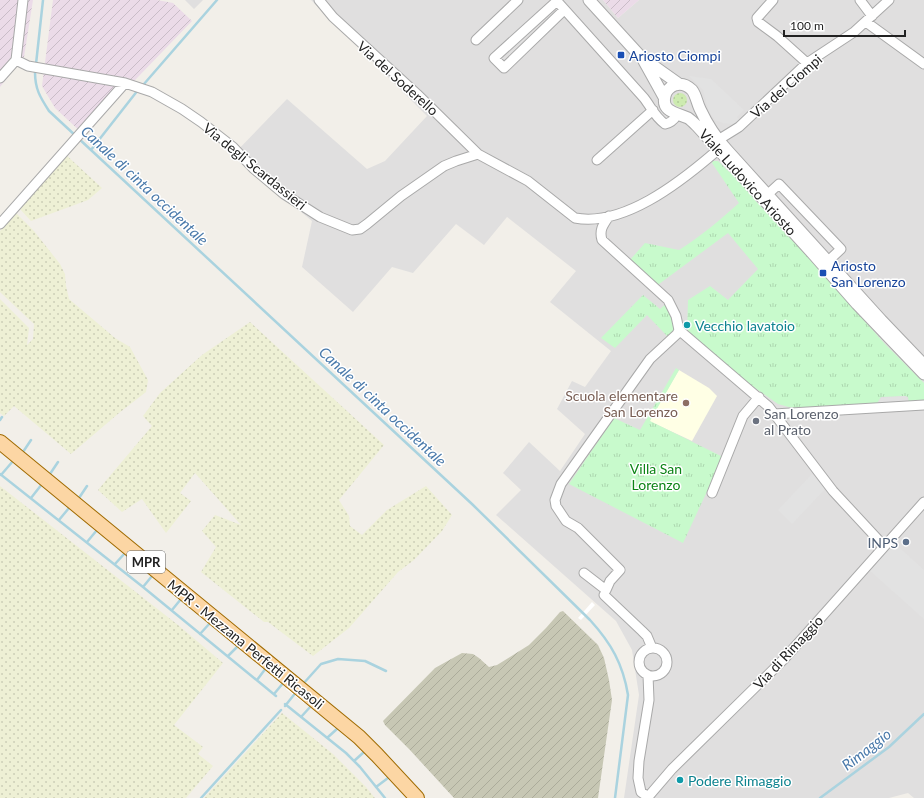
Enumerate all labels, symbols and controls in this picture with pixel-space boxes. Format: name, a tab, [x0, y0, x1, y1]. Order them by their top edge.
scale bar	[784, 12, 905, 38]
text: 100 m	[790, 18, 824, 33]
street label: Via del Soderello	[354, 37, 442, 119]
place label: Ariosto Ciompi	[629, 47, 721, 64]
marker: Ariosto Ciompi	[616, 50, 626, 60]
street label: Via dei Ciompi	[747, 50, 825, 122]
street label: Via degli Scardassieri	[200, 119, 310, 213]
water label: Canale di cinta occidentale	[78, 121, 212, 249]
street label: Viale Ludovico Ariosto	[696, 125, 800, 239]
place label: Ariosto San Lorenzo	[831, 257, 906, 290]
marker: Ariosto San Lorenzo	[818, 268, 828, 278]
place label: Vecchio lavatoio	[695, 317, 795, 334]
marker: Vecchio lavatoio	[682, 320, 692, 330]
water label: Canale di cinta occidentale	[316, 342, 450, 470]
place label: Scuola elementare San Lorenzo	[565, 387, 678, 420]
marker: Scuola elementare San Lorenzo	[681, 398, 691, 408]
place label: San Lorenzo al Prato	[764, 405, 839, 438]
marker: San Lorenzo al Prato	[751, 416, 761, 426]
park label: Villa San Lorenzo	[630, 460, 682, 493]
place label: INPS	[867, 534, 898, 551]
marker: INPS	[901, 537, 911, 547]
road number: MPR	[127, 551, 165, 573]
street label: MPR - Mezzana Perfetti Ricasoli	[164, 576, 328, 712]
street label: Via di Rimaggio	[750, 612, 826, 692]
water label: Rimaggio	[838, 724, 894, 774]
place label: Podere Rimaggio	[688, 772, 791, 789]
marker: Podere Rimaggio	[675, 775, 685, 785]

